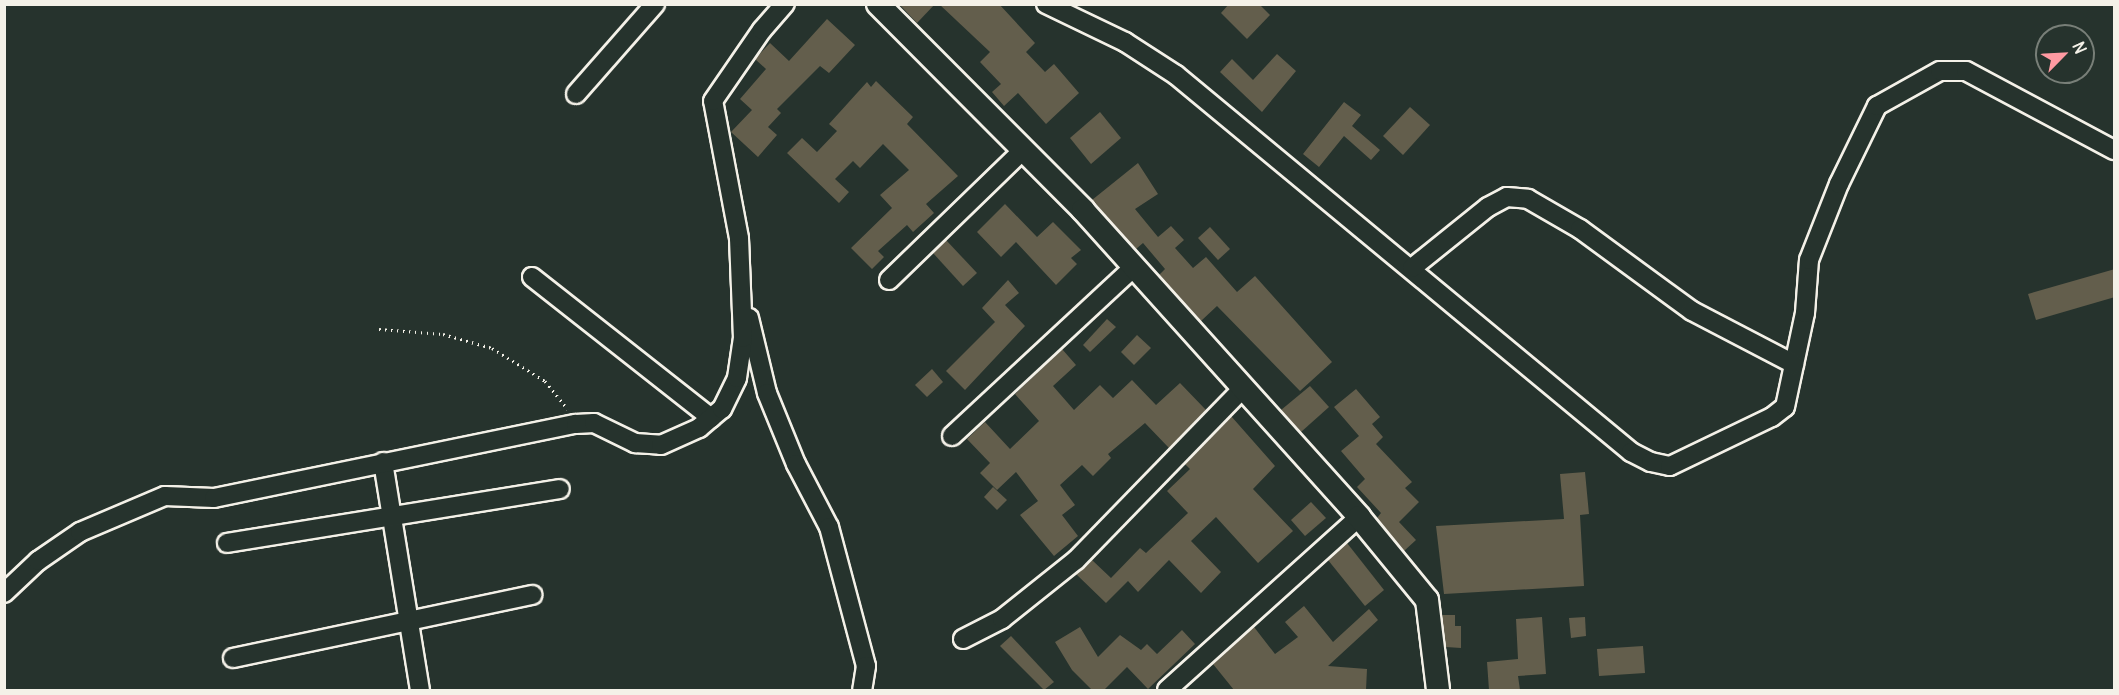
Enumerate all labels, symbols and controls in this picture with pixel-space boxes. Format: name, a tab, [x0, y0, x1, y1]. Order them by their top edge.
north arrow	[2035, 24, 2095, 84]
text: N	[2068, 38, 2091, 57]

